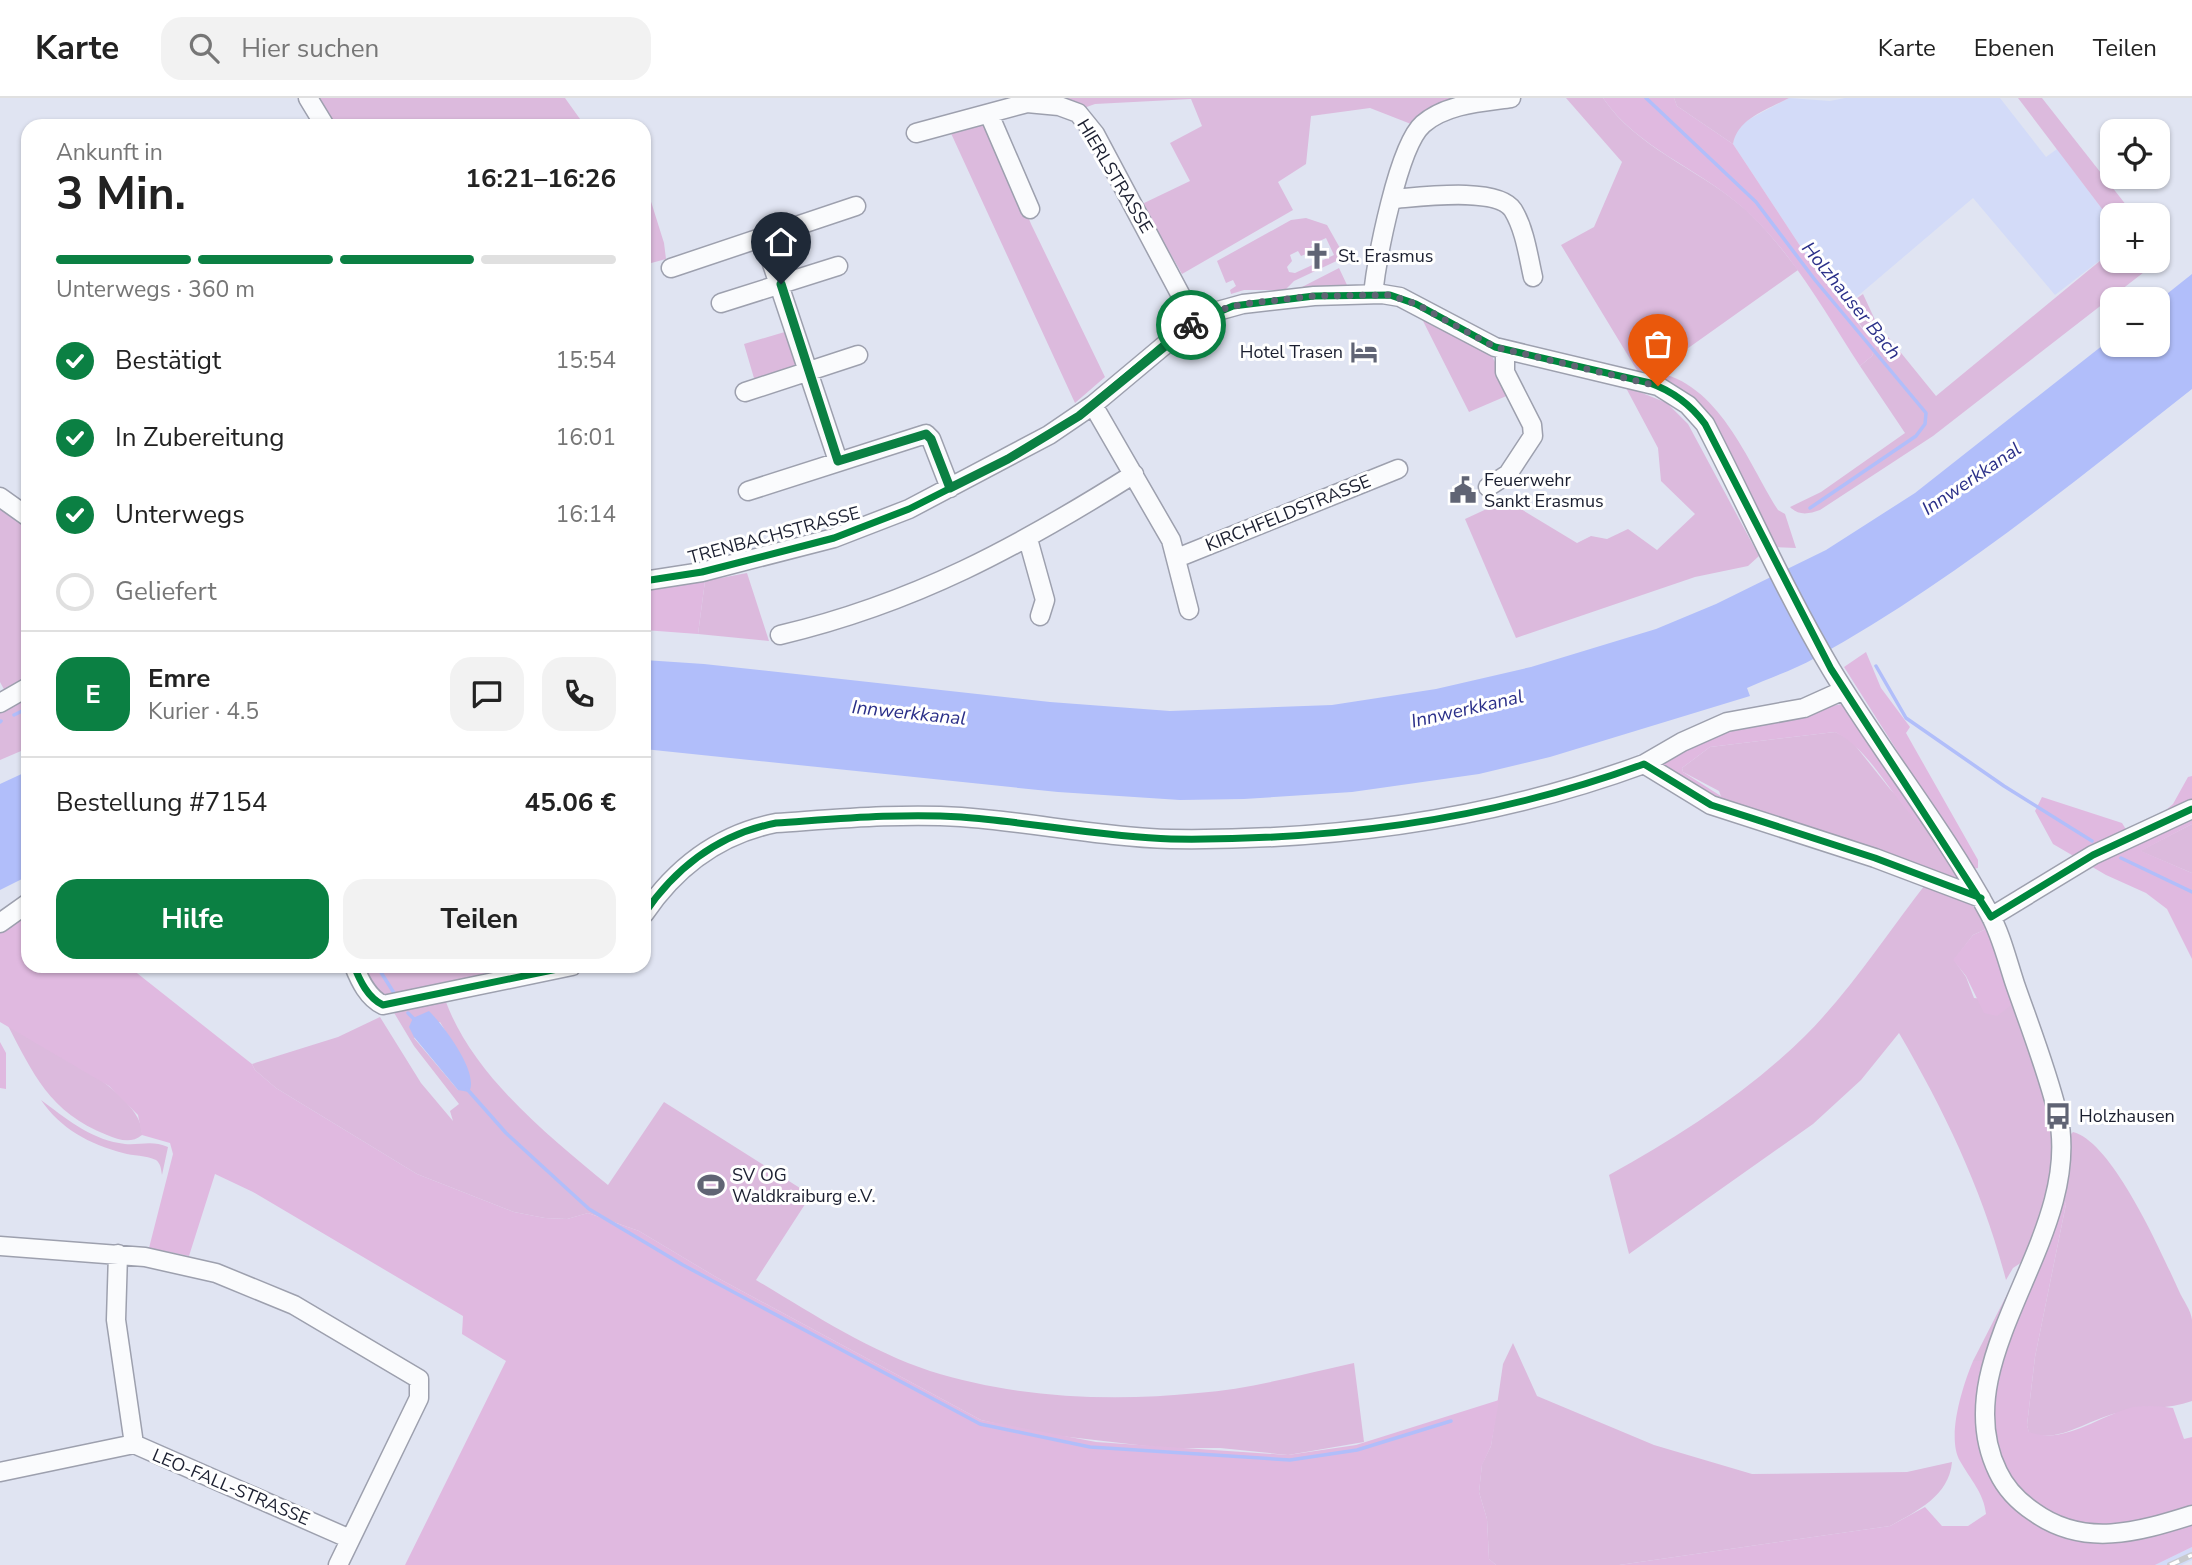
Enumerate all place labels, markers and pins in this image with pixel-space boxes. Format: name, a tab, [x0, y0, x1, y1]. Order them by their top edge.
pin	[751, 212, 811, 284]
church icon: St. Erasmus	[1302, 241, 1332, 271]
place label: St. Erasmus	[1338, 244, 1434, 268]
pin	[1628, 314, 1688, 386]
hotel icon: Hotel Trasen	[1349, 337, 1379, 367]
place label: Hotel Trasen	[1240, 340, 1343, 364]
place label: Feuerwehr Sankt Erasmus	[1484, 468, 1604, 513]
public building icon: Feuerwehr Sankt Erasmus	[1448, 475, 1478, 505]
bus stop icon: Holzhausen	[2043, 1101, 2073, 1131]
place label: Holzhausen	[2079, 1104, 2175, 1128]
place label: SV OG Waldkraiburg e.V.	[732, 1163, 876, 1208]
sports icon: SV OG Waldkraiburg e.V.	[696, 1170, 726, 1200]

